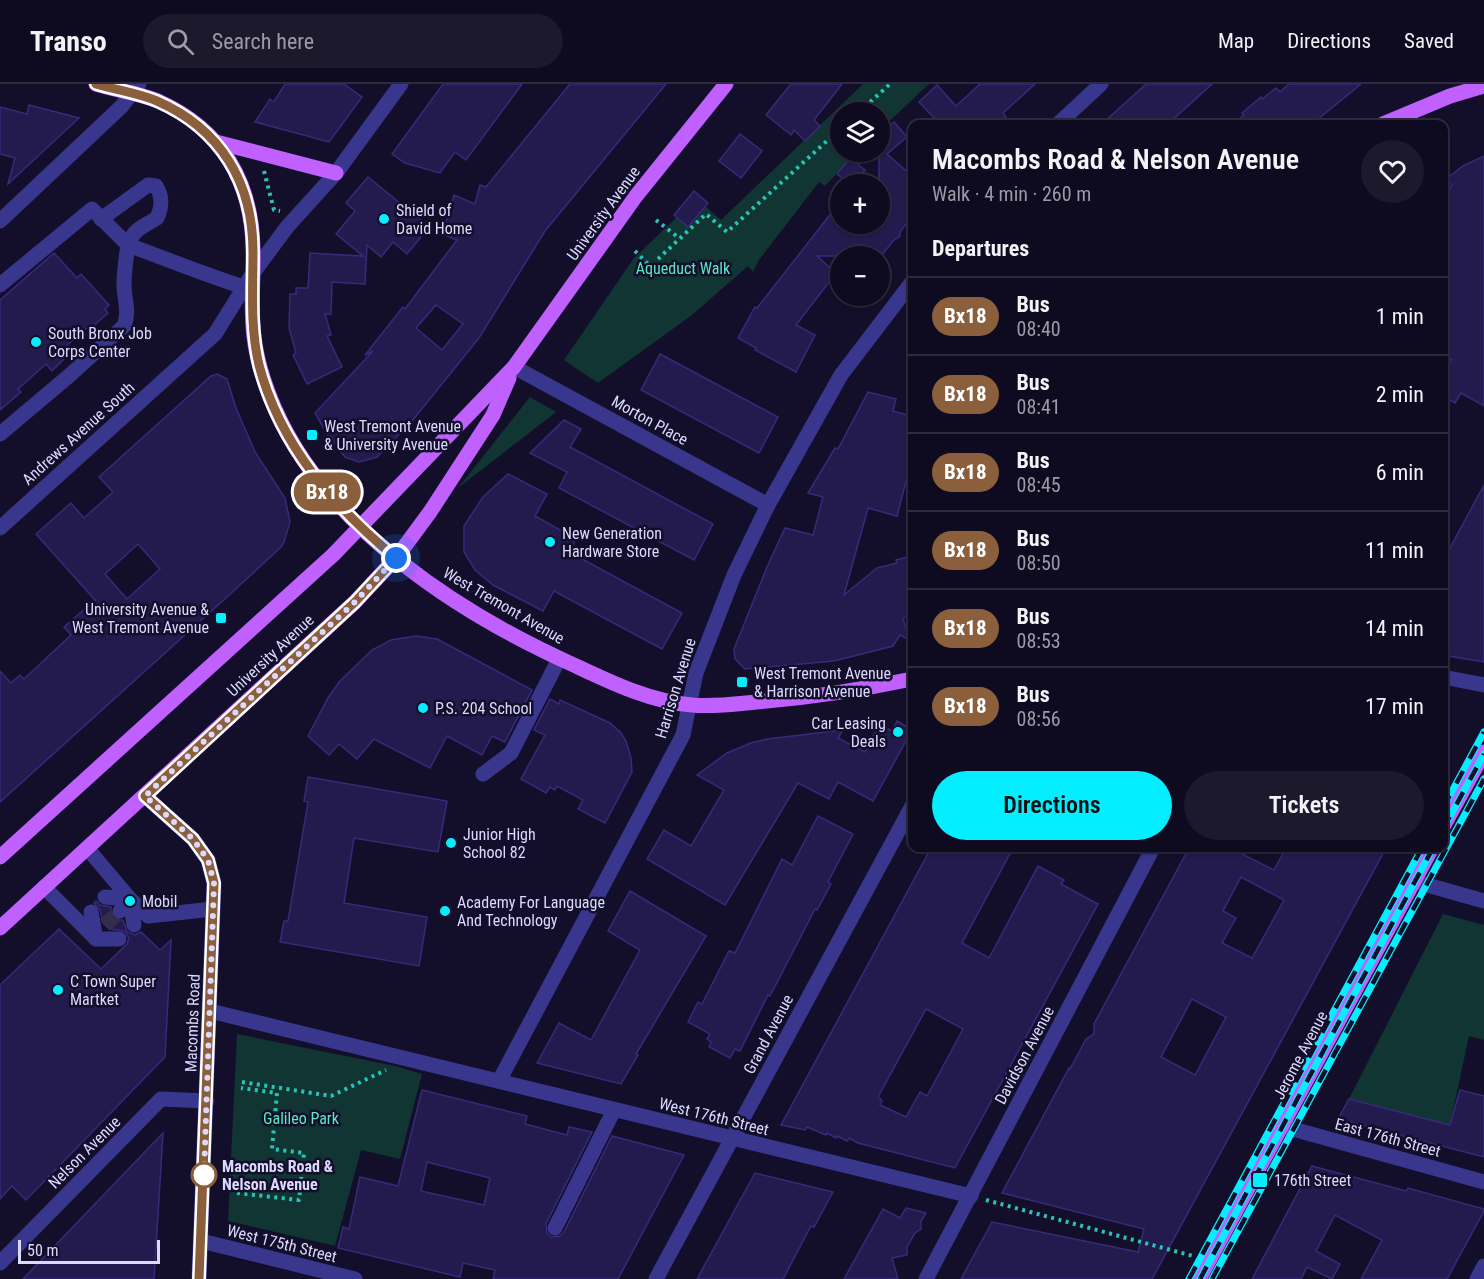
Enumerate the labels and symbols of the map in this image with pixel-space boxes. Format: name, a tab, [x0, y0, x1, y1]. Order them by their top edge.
street label: University Avenue	[563, 163, 644, 264]
place label: Shield of David Home	[396, 201, 472, 238]
marker: Shield of David Home	[377, 212, 391, 226]
park label: Aqueduct Walk	[636, 259, 731, 278]
place label: South Bronx Job Corps Center	[48, 324, 152, 361]
marker: South Bronx Job Corps Center	[29, 335, 43, 349]
street label: Andrews Avenue South	[18, 378, 138, 489]
street label: Morton Place	[608, 392, 691, 449]
place label: West Tremont Avenue & University Avenue	[324, 417, 461, 454]
marker: West Tremont Avenue & University Avenue	[305, 428, 319, 442]
line badge: Bx18	[285, 472, 369, 512]
place label: New Generation Hardware Store	[562, 524, 662, 561]
marker: New Generation Hardware Store	[543, 535, 557, 549]
your location	[381, 543, 411, 573]
street label: West Tremont Avenue	[440, 563, 568, 648]
place label: University Avenue & West Tremont Avenue	[72, 600, 209, 637]
street label: University Avenue	[223, 610, 318, 700]
marker: University Avenue & West Tremont Avenue	[214, 611, 228, 625]
street label: Harrison Avenue	[651, 636, 700, 741]
place label: West Tremont Avenue & Harrison Avenue	[754, 664, 891, 701]
marker: West Tremont Avenue & Harrison Avenue	[735, 675, 749, 689]
place label: P.S. 204 School	[435, 699, 532, 718]
marker: P.S. 204 School	[416, 701, 430, 715]
place label: Car Leasing Deals	[811, 714, 886, 751]
marker: Car Leasing Deals	[891, 725, 905, 739]
place label: Junior High School 82	[463, 825, 536, 862]
marker: Junior High School 82	[444, 836, 458, 850]
place label: Mobil	[142, 892, 177, 911]
place label: Academy For Language And Technology	[457, 893, 605, 930]
marker: Mobil	[123, 894, 137, 908]
marker: Academy For Language And Technology	[438, 904, 452, 918]
place label: C Town Super Martket	[70, 972, 156, 1009]
street label: Macombs Road	[181, 974, 204, 1072]
marker: C Town Super Martket	[51, 983, 65, 997]
street label: Grand Avenue	[740, 991, 797, 1077]
street label: Davidson Avenue	[991, 1003, 1058, 1107]
street label: Jerome Avenue	[1269, 1008, 1332, 1103]
street label: West 176th Street	[657, 1094, 771, 1139]
park label: Galileo Park	[263, 1109, 340, 1128]
street label: Nelson Avenue	[44, 1112, 124, 1192]
street label: East 176th Street	[1333, 1114, 1443, 1161]
place label: Macombs Road & Nelson Avenue	[222, 1157, 333, 1194]
marker: Macombs Road & Nelson Avenue	[191, 1162, 217, 1188]
marker: 176th Street	[1251, 1171, 1269, 1189]
place label: 176th Street	[1274, 1171, 1352, 1190]
street label: West 175th Street	[225, 1221, 339, 1266]
scale bar	[18, 1237, 160, 1264]

